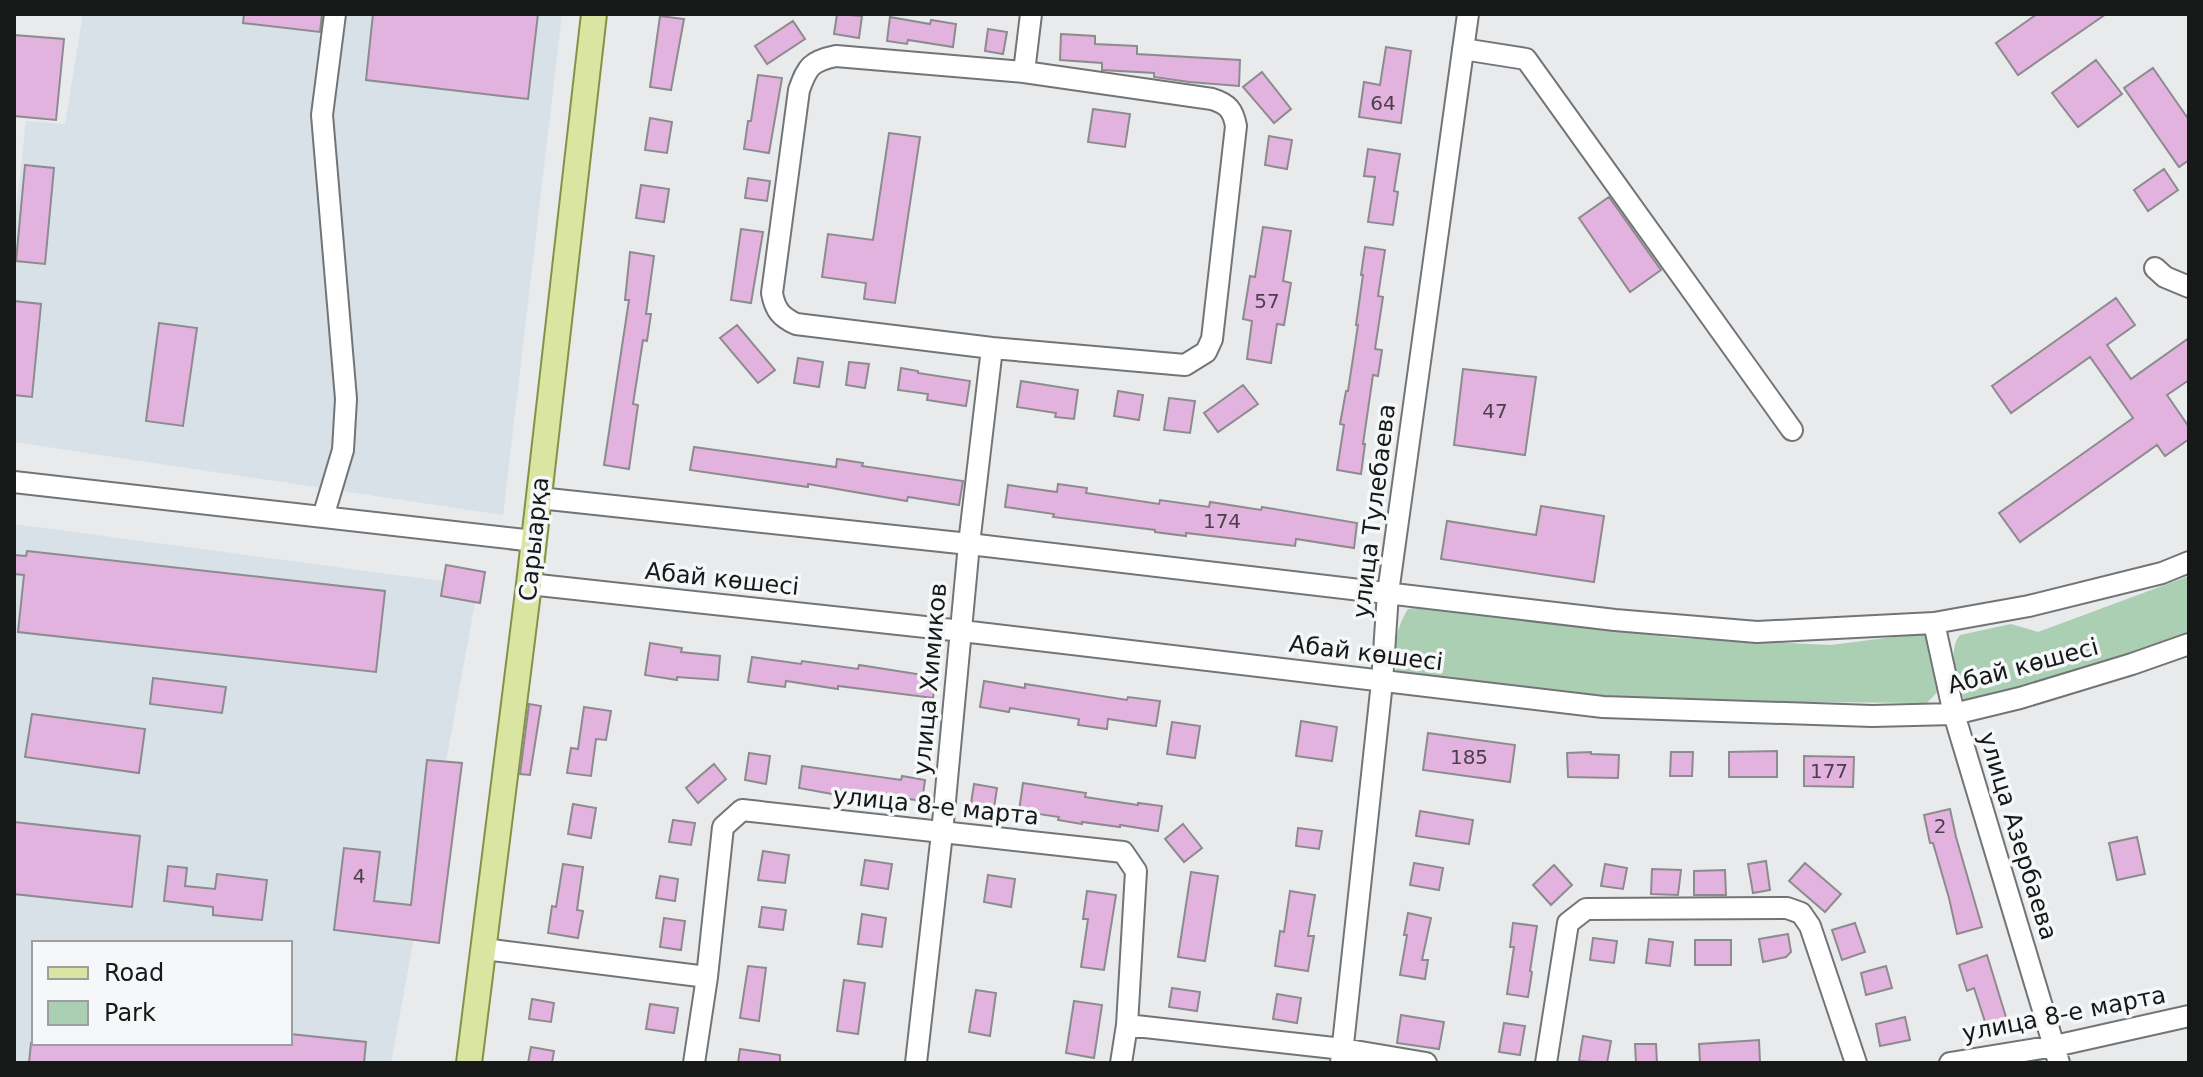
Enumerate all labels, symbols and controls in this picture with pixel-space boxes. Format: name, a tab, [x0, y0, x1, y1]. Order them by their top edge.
house number: 64	[1370, 91, 1396, 115]
house number: 57	[1254, 289, 1280, 313]
house number: 47	[1482, 399, 1508, 423]
street label: улица Тулебаева	[1347, 402, 1401, 620]
street label: Сарыарқа	[514, 475, 554, 603]
house number: 174	[1203, 509, 1241, 533]
street label: Абай көшесі	[644, 557, 800, 601]
street label: улица Химиков	[908, 582, 952, 776]
street label: Абай көшесі	[1287, 630, 1445, 676]
street label: Абай көшесі	[1945, 632, 2101, 700]
street label: улица Азербаева	[1973, 729, 2063, 943]
house number: 185	[1450, 745, 1488, 769]
house number: 177	[1810, 759, 1848, 783]
street label: улица 8-е марта	[832, 781, 1040, 831]
house number: 2	[1934, 814, 1946, 838]
house number: 4	[353, 864, 365, 888]
legend	[32, 941, 292, 1045]
text: Road	[104, 959, 164, 987]
street label: улица 8-е марта	[1960, 981, 2168, 1047]
text: Park	[104, 999, 156, 1027]

